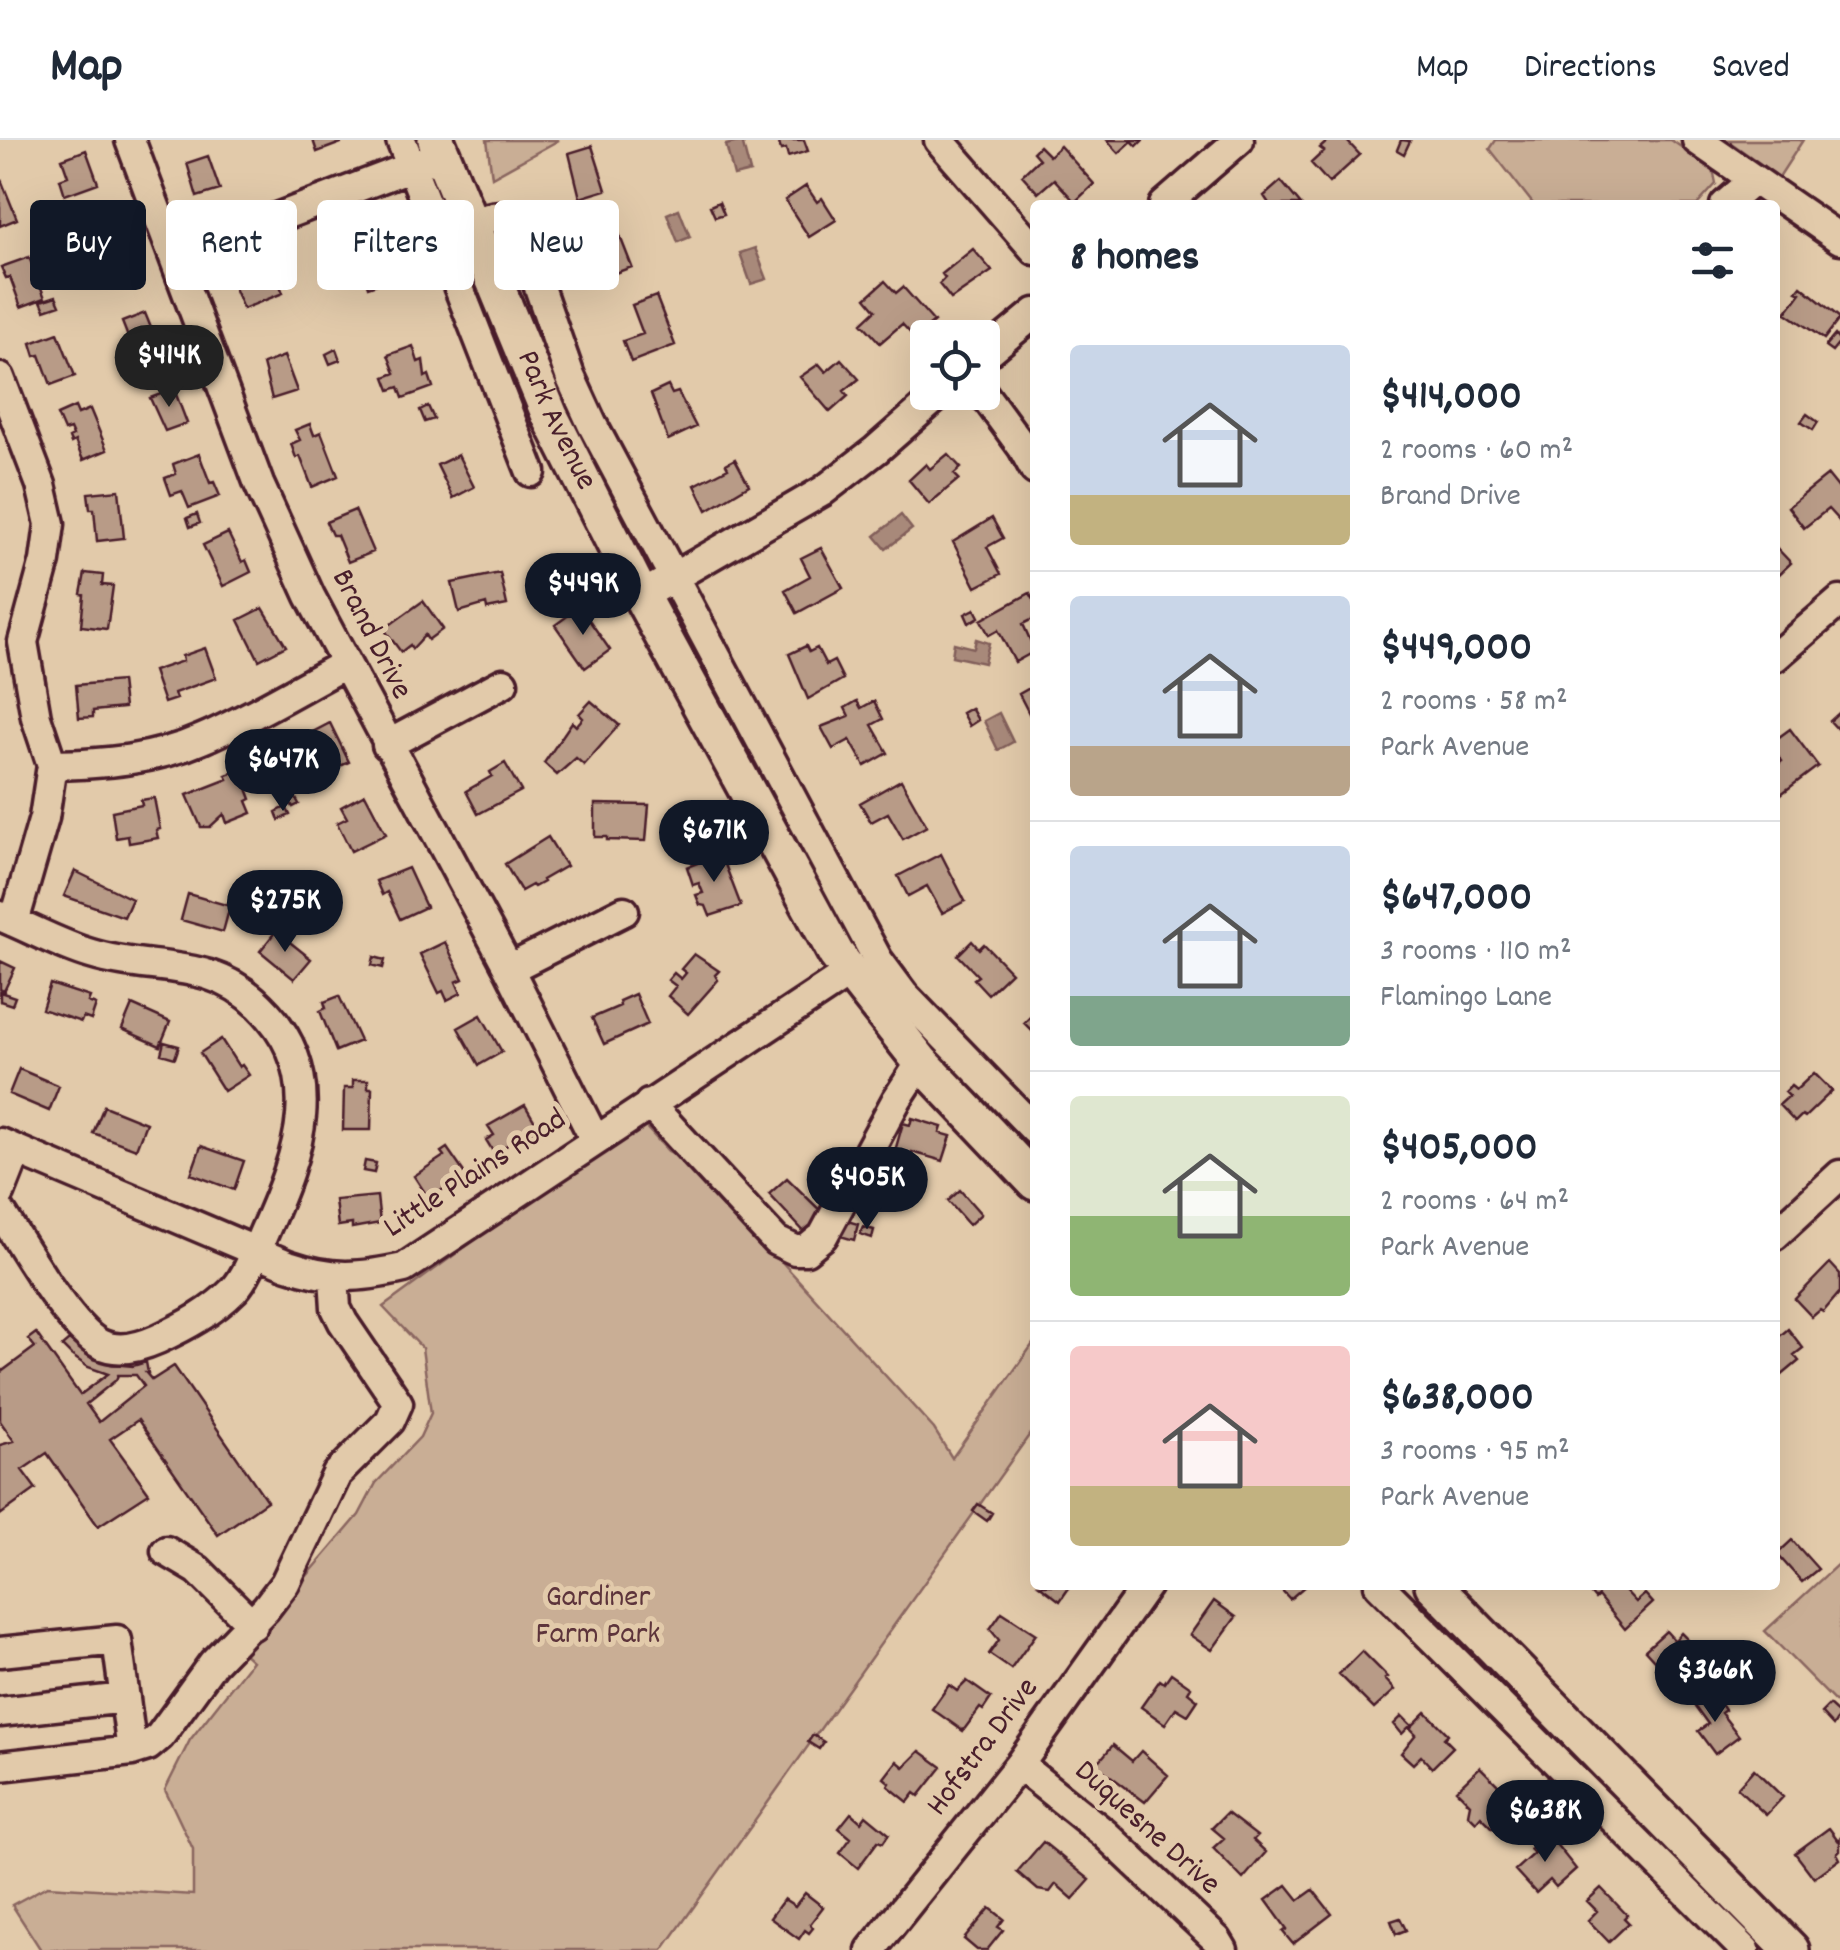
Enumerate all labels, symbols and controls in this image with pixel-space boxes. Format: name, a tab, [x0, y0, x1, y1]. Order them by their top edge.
text: Map	[50, 35, 123, 104]
text: Map	[1416, 44, 1469, 94]
text: Directions	[1524, 44, 1657, 94]
text: Saved	[1712, 44, 1790, 94]
chip: Buy	[30, 200, 146, 290]
chip: Rent	[166, 200, 297, 290]
chip: Filters	[317, 200, 474, 290]
chip: New	[494, 200, 619, 290]
text: 8 homes	[1070, 230, 1199, 290]
icon: filters	[1685, 233, 1740, 288]
map controls	[910, 320, 1000, 410]
button: locate	[910, 320, 1000, 410]
pin: $414K	[99, 325, 239, 410]
text: $414K	[137, 334, 201, 380]
street label: Park Avenue	[503, 344, 607, 499]
text: $414,000	[1380, 369, 1522, 429]
icon: home	[1150, 385, 1270, 505]
text: 2 rooms · 60 m²	[1380, 429, 1573, 475]
text: Brand Drive	[1380, 475, 1521, 521]
pin: $449K	[513, 553, 653, 638]
street label: Brand Drive	[318, 562, 422, 708]
text: $449K	[547, 562, 619, 608]
text: $449,000	[1380, 620, 1532, 680]
icon: home	[1150, 636, 1270, 756]
text: 2 rooms · 58 m²	[1380, 680, 1568, 726]
text: Park Avenue	[1380, 726, 1529, 772]
pin: $647K	[213, 729, 353, 814]
text: $647K	[247, 738, 319, 784]
pin: $671K	[644, 800, 784, 885]
text: $671K	[681, 809, 747, 855]
pin: $275K	[215, 870, 355, 955]
text: $647,000	[1380, 870, 1532, 930]
text: $275K	[249, 879, 321, 925]
icon: home	[1150, 886, 1270, 1006]
text: 3 rooms · 110 m²	[1380, 930, 1572, 976]
text: Flamingo Lane	[1380, 976, 1552, 1022]
street label: Little Plains Road	[375, 1099, 577, 1251]
text: $405,000	[1380, 1120, 1538, 1180]
icon: home	[1150, 1136, 1270, 1256]
pin: $405K	[797, 1147, 937, 1232]
text: $405K	[829, 1156, 905, 1202]
text: 2 rooms · 64 m²	[1380, 1180, 1569, 1226]
text: Park Avenue	[1380, 1226, 1529, 1272]
text: $638,000	[1380, 1370, 1534, 1430]
icon: home	[1150, 1386, 1270, 1506]
text: 3 rooms · 95 m²	[1380, 1430, 1570, 1476]
text: Park Avenue	[1380, 1476, 1529, 1522]
park label: Gardiner Farm Park	[536, 1576, 661, 1659]
pin: $366K	[1645, 1640, 1785, 1725]
text: $366K	[1677, 1649, 1753, 1695]
street label: Hofstra Drive	[917, 1669, 1051, 1827]
street label: Duquesne Drive	[1062, 1750, 1230, 1908]
pin: $638K	[1475, 1780, 1615, 1865]
text: $638K	[1508, 1789, 1582, 1835]

